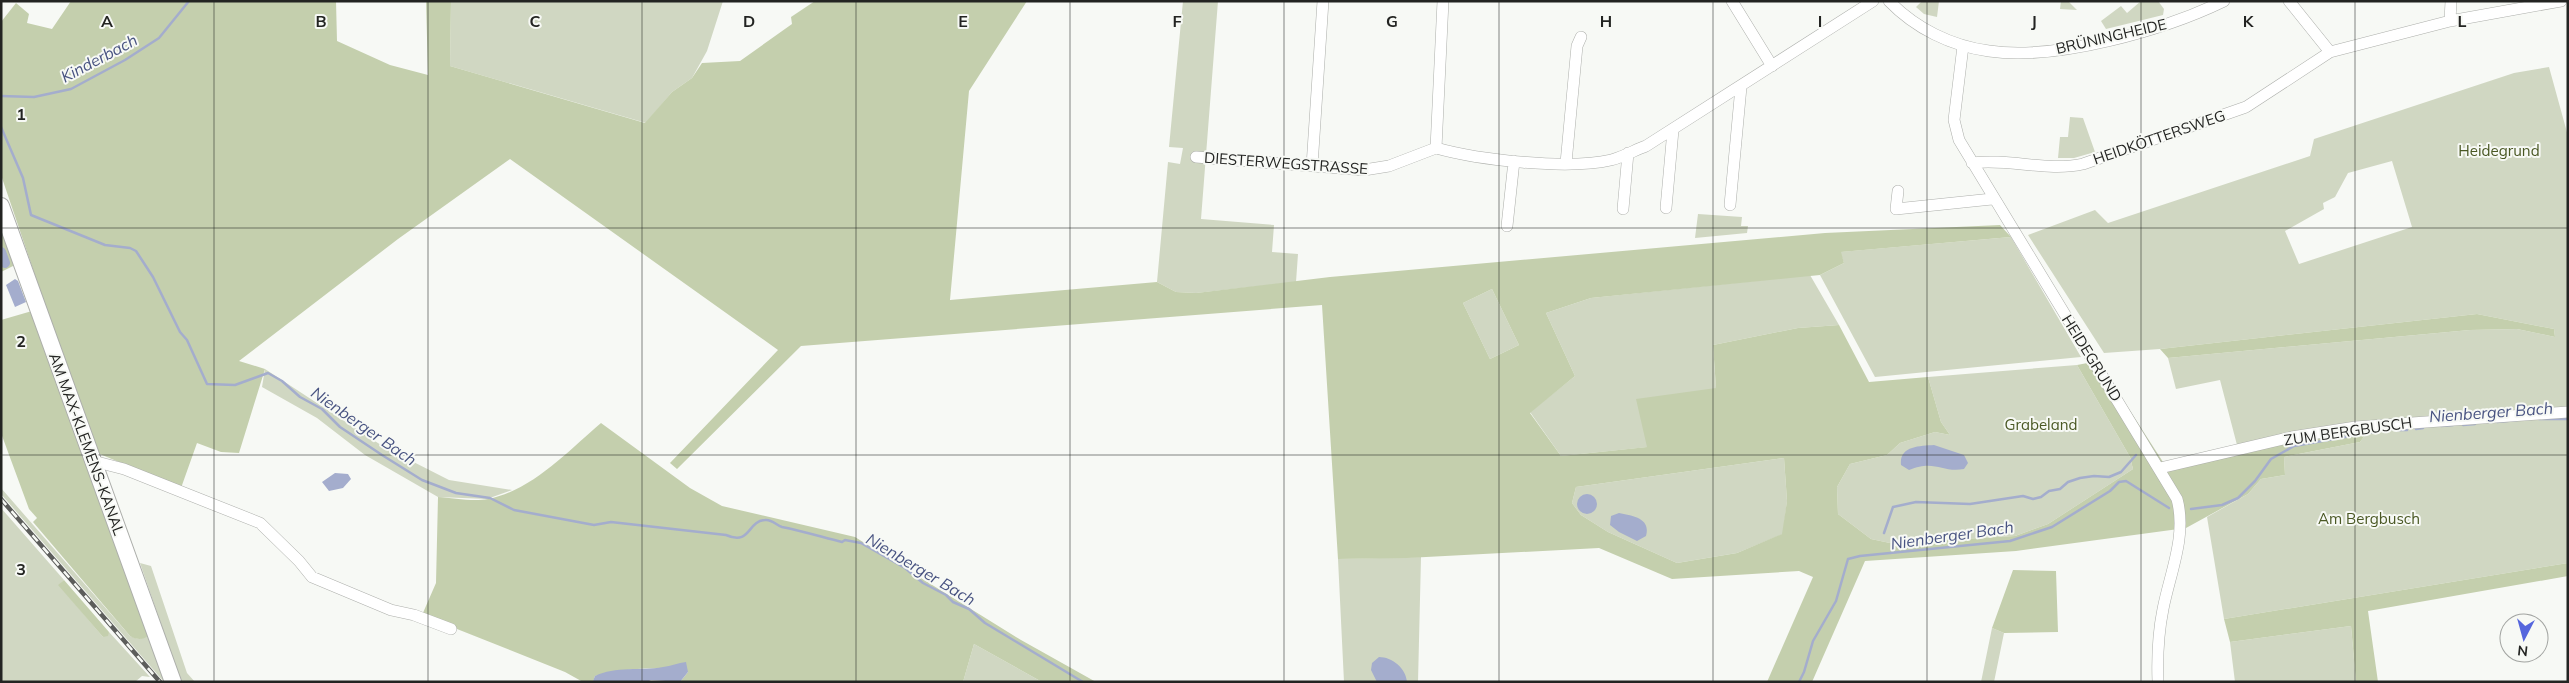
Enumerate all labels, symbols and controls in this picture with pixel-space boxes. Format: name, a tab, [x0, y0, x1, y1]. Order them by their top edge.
text: A	[101, 11, 113, 31]
text: B	[315, 11, 327, 31]
text: C	[530, 11, 541, 31]
text: D	[743, 11, 755, 31]
text: E	[958, 11, 968, 31]
text: F	[1172, 11, 1182, 31]
text: G	[1386, 11, 1398, 31]
text: H	[1600, 11, 1612, 31]
text: I	[1818, 11, 1822, 31]
text: J	[2031, 11, 2037, 31]
text: K	[2243, 11, 2255, 31]
text: L	[2458, 11, 2467, 31]
street label: BRÜNINGHEIDE	[2054, 14, 2168, 58]
water label: Kinderbach	[57, 29, 141, 87]
text: 1	[16, 104, 26, 124]
street label: HEIDKÖTTERSWEG	[2090, 105, 2228, 169]
park label: Heidegrund	[2458, 141, 2540, 160]
street label: DIESTERWEGSTRASSE	[1203, 148, 1369, 178]
street label: HEIDEGRUND	[2058, 311, 2126, 405]
text: 2	[16, 331, 26, 351]
street label: AM MAX-KLEMENS-KANAL	[45, 350, 129, 538]
water label: Nienberger Bach	[307, 382, 421, 470]
water label: Nienberger Bach	[2428, 398, 2554, 426]
street label: ZUM BERGBUSCH	[2283, 413, 2413, 449]
park label: Grabeland	[2005, 415, 2077, 434]
park label: Am Bergbusch	[2318, 509, 2420, 528]
water label: Nienberger Bach	[1889, 516, 2015, 554]
water label: Nienberger Bach	[863, 529, 979, 609]
text: 3	[16, 559, 26, 579]
north arrow	[2499, 613, 2549, 663]
text: N	[2516, 641, 2529, 660]

